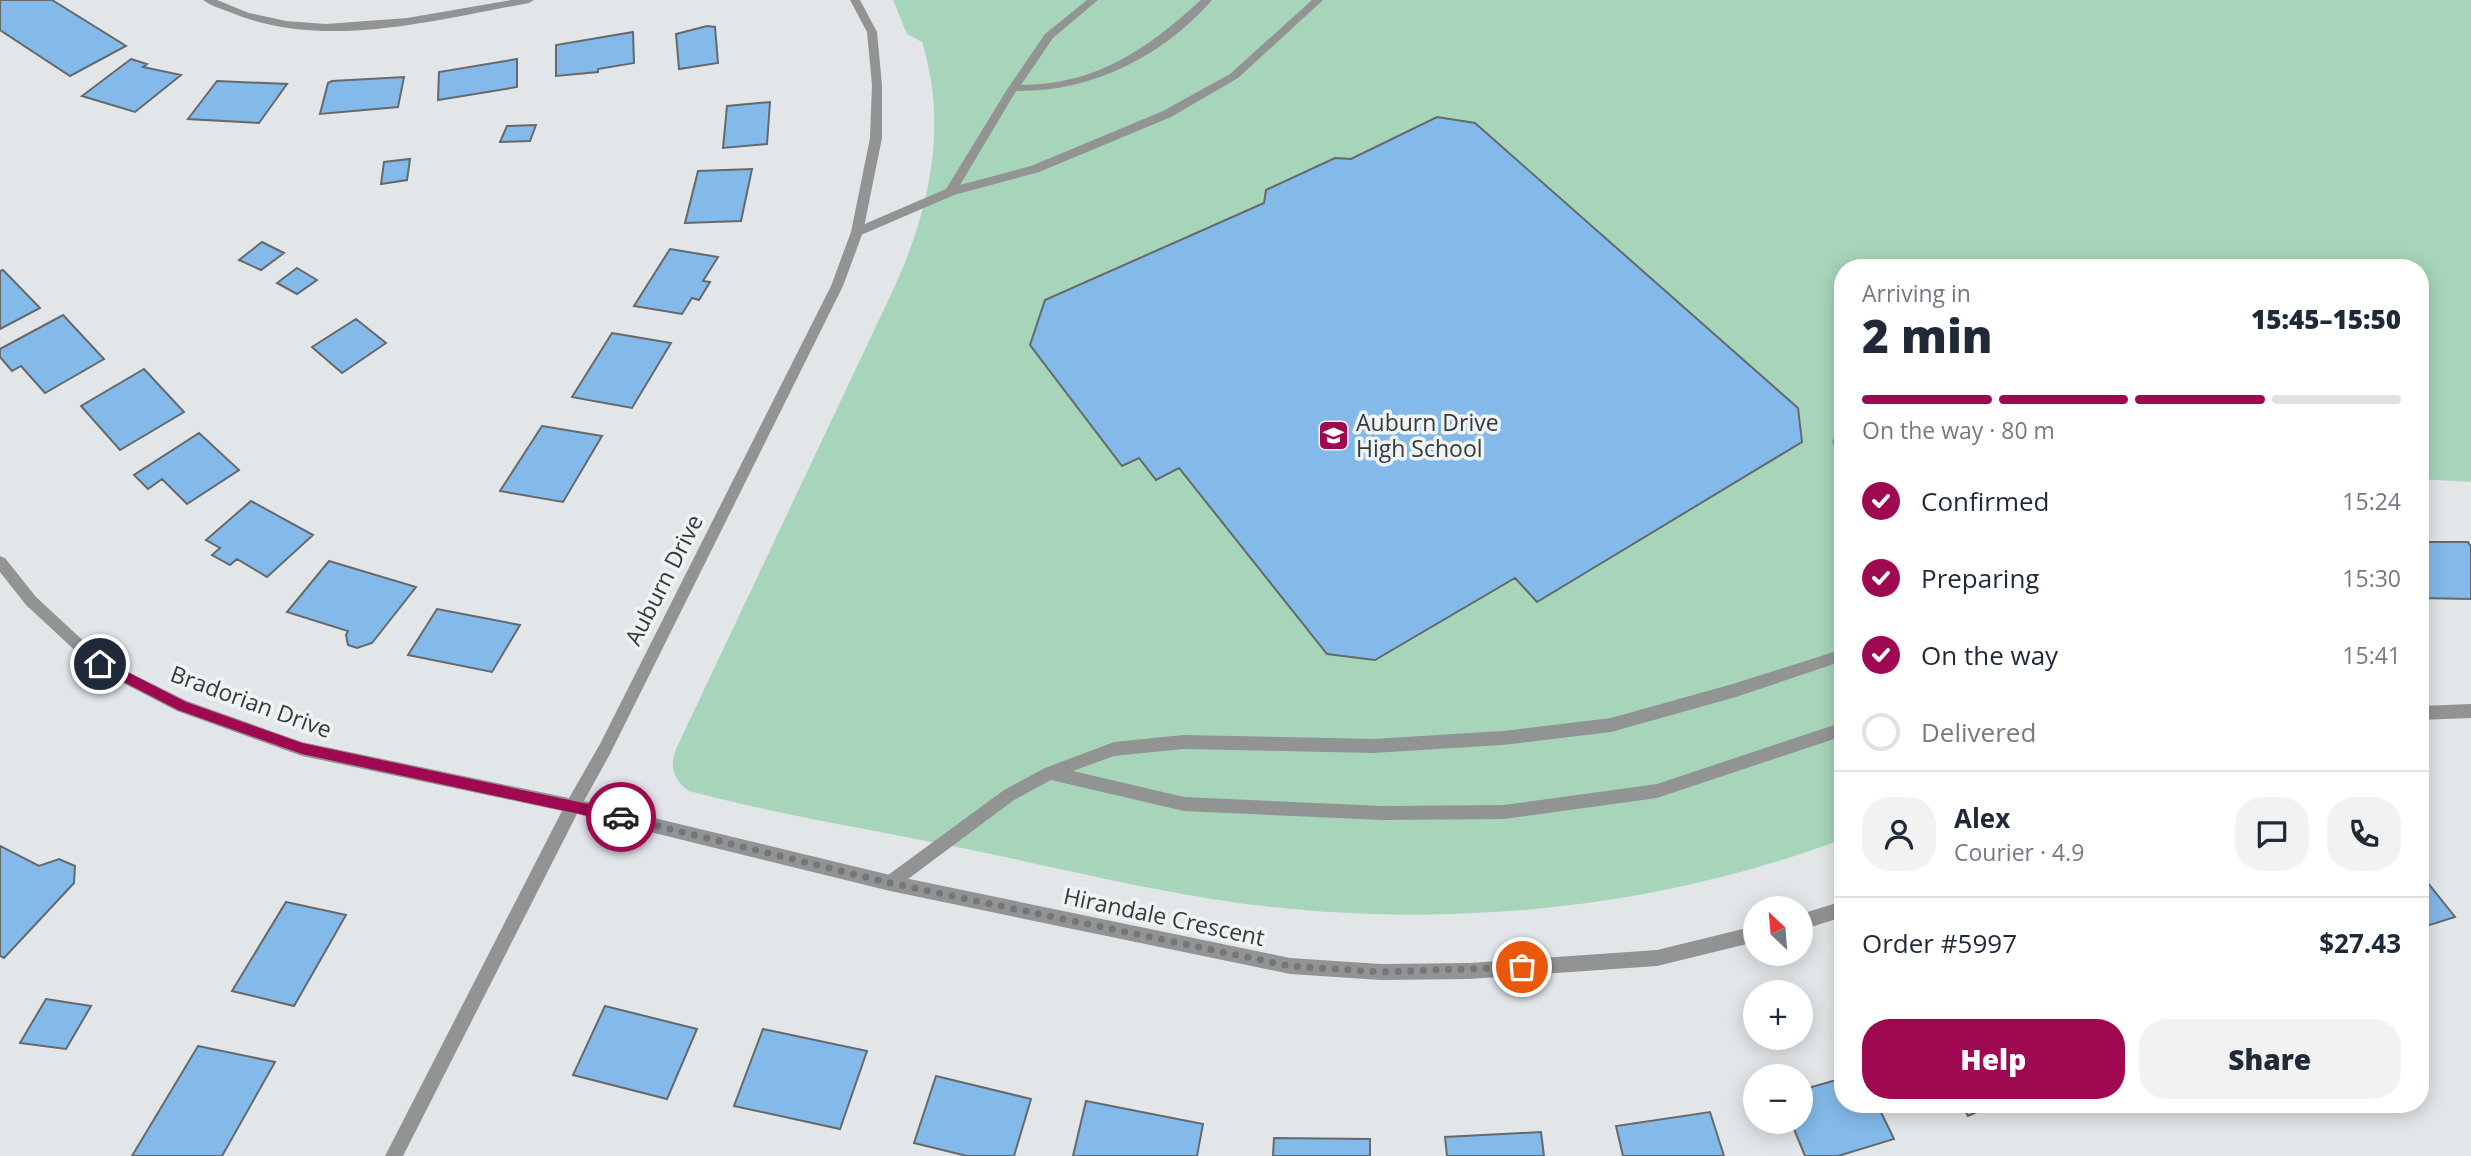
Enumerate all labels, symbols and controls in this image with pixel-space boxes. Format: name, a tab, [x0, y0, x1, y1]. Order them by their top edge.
text: Arriving in	[1862, 277, 1971, 309]
text: 15:45–15:50	[2251, 301, 2401, 337]
text: 2 min	[1862, 304, 1993, 366]
place label: Auburn Drive High School	[1356, 406, 1499, 464]
text: On the way · 80 m	[1862, 414, 2055, 446]
school or university icon: Auburn Drive High School	[1316, 419, 1350, 453]
icon: check	[1862, 482, 1900, 520]
text: Confirmed	[1921, 483, 2049, 519]
text: 15:24	[2342, 485, 2401, 517]
street label: Auburn Drive	[616, 509, 710, 650]
icon: check	[1862, 559, 1900, 597]
text: Preparing	[1921, 560, 2039, 596]
text: 15:30	[2342, 562, 2401, 594]
pin	[70, 634, 130, 694]
icon: check	[1862, 636, 1900, 674]
text: On the way	[1921, 637, 2058, 673]
text: 15:41	[2342, 639, 2401, 671]
icon: home	[81, 645, 119, 683]
street label: Bradorian Drive	[166, 657, 336, 745]
text: Delivered	[1921, 714, 2036, 750]
courier	[586, 782, 656, 852]
button: person	[1862, 797, 1936, 871]
button: chat	[2235, 797, 2309, 871]
button: phone	[2327, 797, 2401, 871]
icon: car	[602, 798, 640, 836]
text: Alex	[1954, 800, 2010, 836]
text: Courier · 4.9	[1954, 836, 2084, 868]
street label: Hirandale Crescent	[1061, 879, 1268, 953]
north arrow	[1743, 896, 1813, 966]
map controls	[1743, 896, 1813, 1134]
text: Order #5997	[1862, 925, 2017, 961]
text: $27.43	[2319, 925, 2401, 961]
pin	[1492, 937, 1552, 997]
icon: bag	[1503, 948, 1541, 986]
button: +	[1743, 980, 1813, 1050]
button: Help	[1862, 1019, 2125, 1099]
button: Share	[2139, 1019, 2401, 1099]
button: −	[1743, 1064, 1813, 1134]

